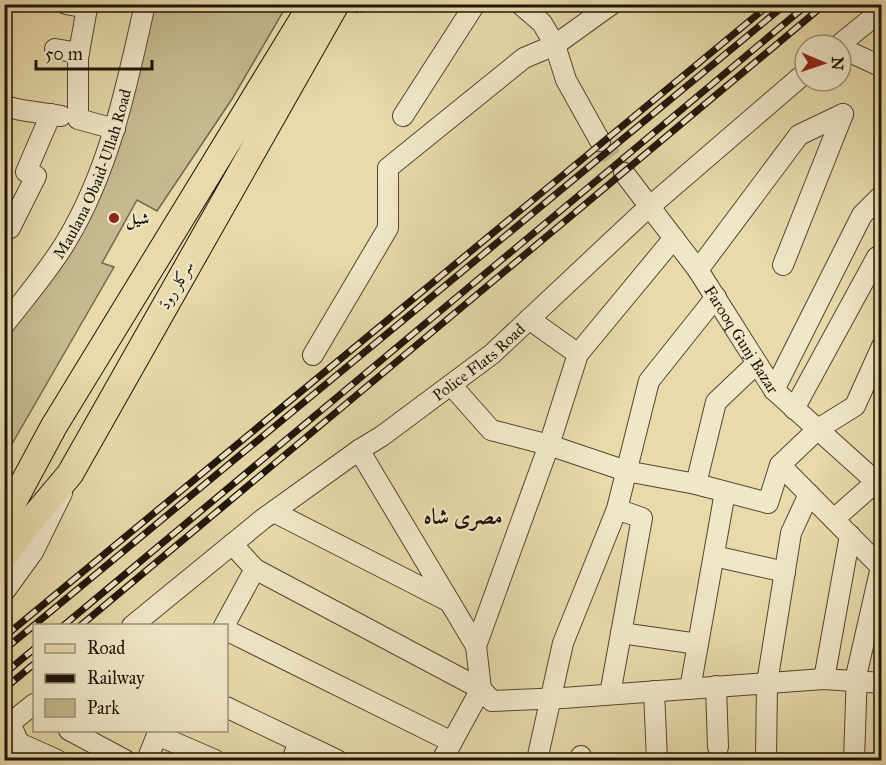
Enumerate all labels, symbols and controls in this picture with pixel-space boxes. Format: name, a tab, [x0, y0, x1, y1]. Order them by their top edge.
scale bar	[36, 33, 152, 71]
north arrow	[793, 33, 853, 93]
text: 50 m	[45, 43, 83, 65]
text: N	[828, 56, 847, 71]
street label: Maulana Obaid-Ullah Road	[49, 87, 134, 262]
place label: شیل	[126, 209, 149, 230]
marker: شیل	[107, 211, 121, 225]
street label: سرکلر روڈ	[154, 257, 198, 313]
street label: Farooq Gunj Bazar	[701, 282, 783, 397]
street label: Police Flats Road	[429, 319, 528, 405]
district label: مصری شاہ	[423, 503, 503, 531]
legend	[33, 624, 228, 732]
text: Road	[87, 637, 125, 659]
text: Railway	[87, 667, 145, 689]
text: Park	[87, 697, 120, 719]

